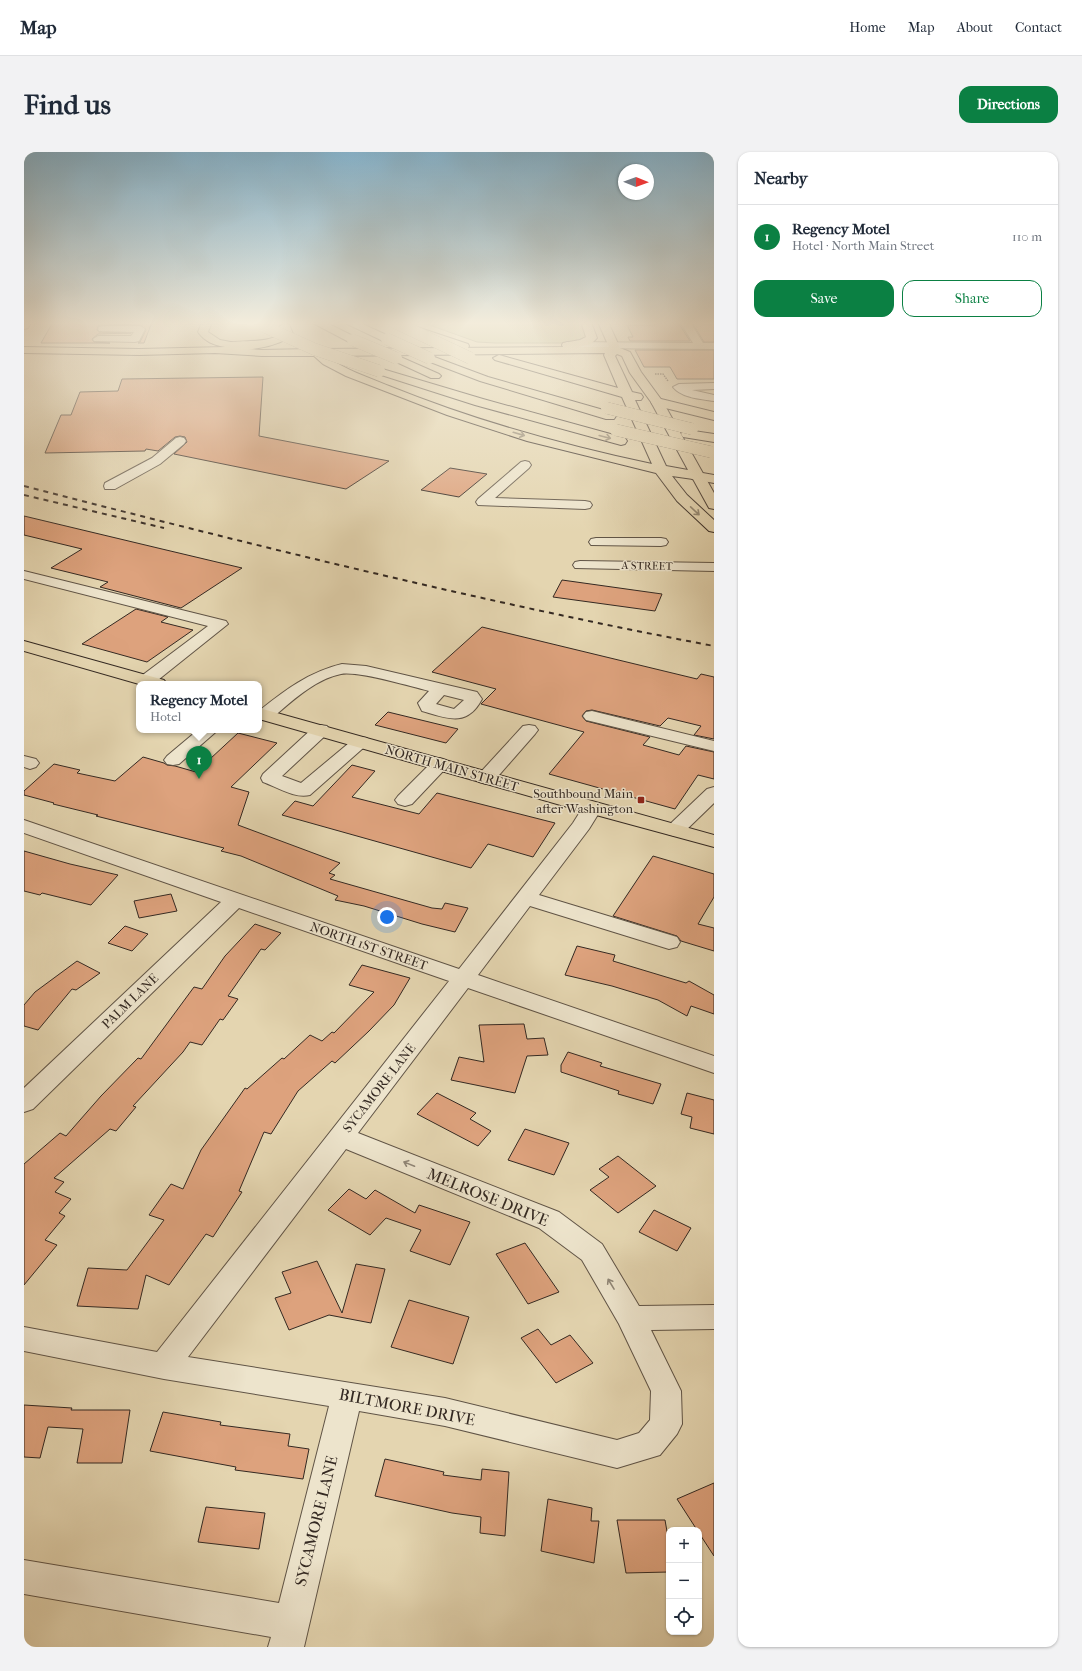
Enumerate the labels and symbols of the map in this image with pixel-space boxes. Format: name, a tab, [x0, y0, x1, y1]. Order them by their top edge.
north arrow	[618, 164, 654, 200]
one-way arrow	[513, 431, 526, 438]
one-way arrow	[598, 434, 611, 441]
one-way arrow	[689, 506, 700, 515]
street label: A STREET	[620, 559, 673, 573]
street label: NORTH MAIN STREET	[383, 742, 521, 794]
pin: 1	[186, 746, 212, 779]
place label: Southbound Main after Washington	[533, 786, 633, 816]
marker: Southbound Main after Washington	[636, 795, 646, 805]
your location	[377, 907, 397, 927]
street label: NORTH 1ST STREET	[308, 919, 430, 973]
street label: PALM LANE	[99, 970, 161, 1032]
street label: SYCAMORE LANE	[340, 1040, 418, 1135]
one-way arrow	[403, 1160, 415, 1168]
street label: MELROSE DRIVE	[424, 1164, 552, 1230]
one-way arrow	[607, 1278, 615, 1290]
street label: BILTMORE DRIVE	[337, 1384, 477, 1430]
street label: SYCAMORE LANE	[291, 1454, 341, 1588]

